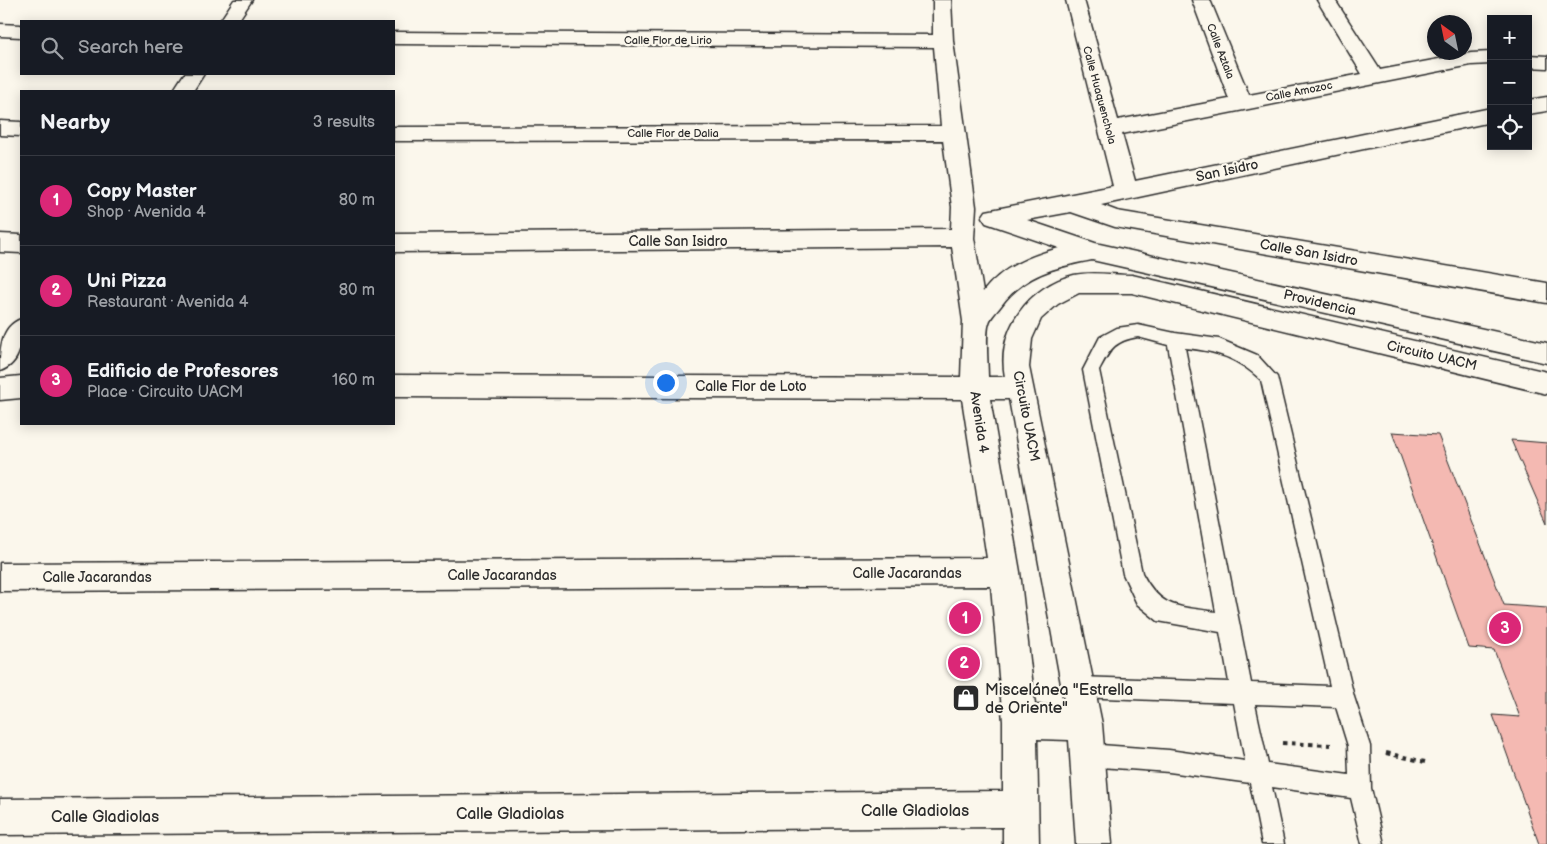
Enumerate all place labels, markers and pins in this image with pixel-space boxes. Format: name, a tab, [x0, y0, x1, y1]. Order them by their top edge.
pin: 1	[949, 599, 981, 637]
pin: 3	[1489, 609, 1521, 647]
pin: 2	[948, 644, 980, 682]
place label: Miscelánea "Estrella de Oriente"	[985, 681, 1133, 718]
shop icon: Miscelánea "Estrella de Oriente"	[951, 683, 981, 713]

